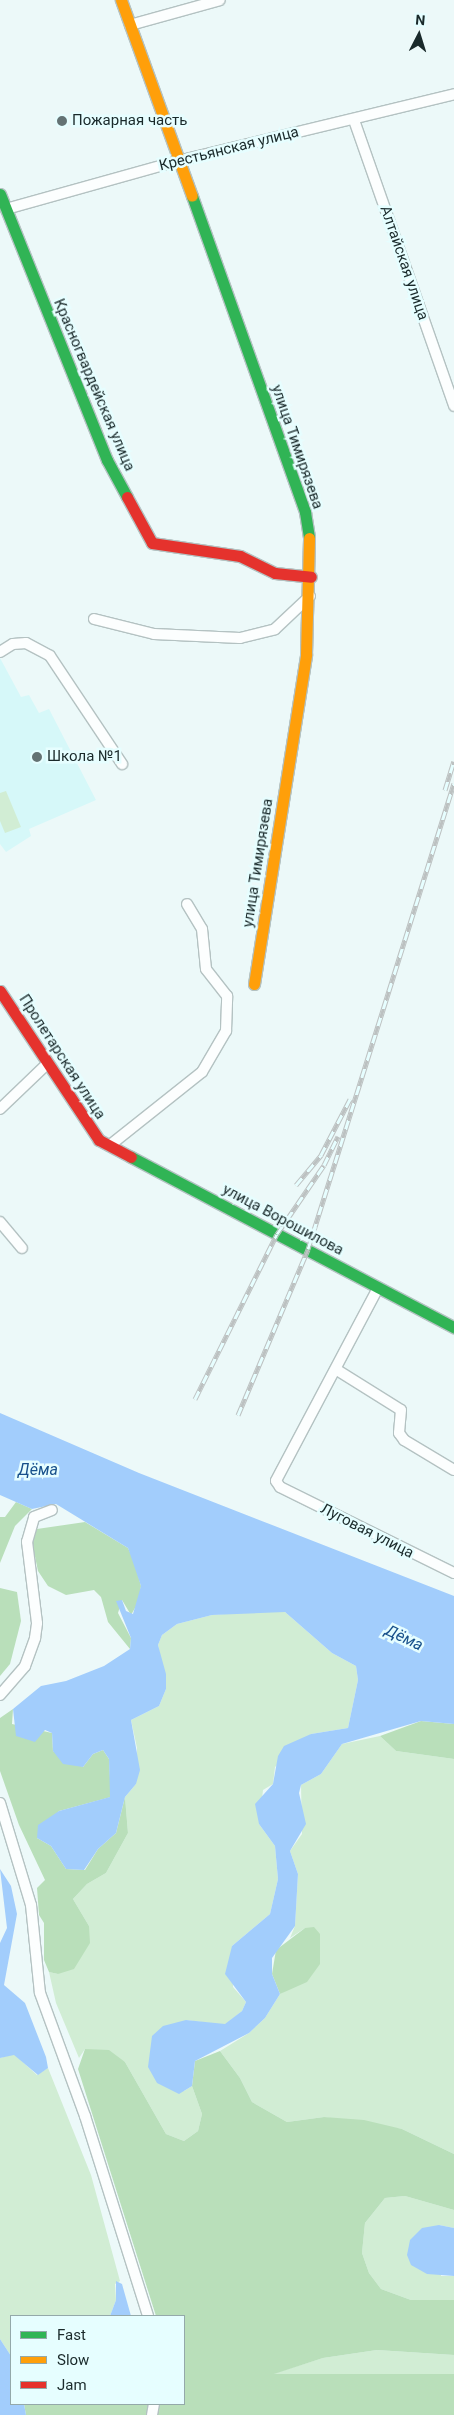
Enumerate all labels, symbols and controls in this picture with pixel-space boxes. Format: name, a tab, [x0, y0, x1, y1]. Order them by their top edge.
north arrow	[394, 10, 444, 60]
text: N	[415, 12, 426, 28]
place label: Пожарная часть	[72, 112, 187, 130]
marker: Пожарная часть	[56, 115, 68, 127]
street label: Крестьянская улица	[157, 123, 301, 175]
street label: Алтайская улица	[376, 203, 432, 323]
street label: Красногвардейская улица	[50, 296, 138, 474]
street label: улица Тимирязева	[267, 382, 327, 512]
place label: Школа №1	[47, 748, 122, 766]
marker: Школа №1	[31, 751, 43, 763]
street label: улица Тимирязева	[239, 797, 277, 929]
street label: Пролетарская улица	[15, 991, 109, 1123]
street label: улица Ворошилова	[219, 1180, 347, 1260]
water label: Дёма	[18, 1460, 58, 1480]
street label: Луговая улица	[317, 1500, 417, 1562]
water label: Дёма	[382, 1621, 426, 1655]
legend	[10, 2315, 185, 2405]
text: Fast	[57, 2326, 86, 2344]
text: Slow	[57, 2351, 89, 2369]
text: Jam	[57, 2376, 87, 2394]

